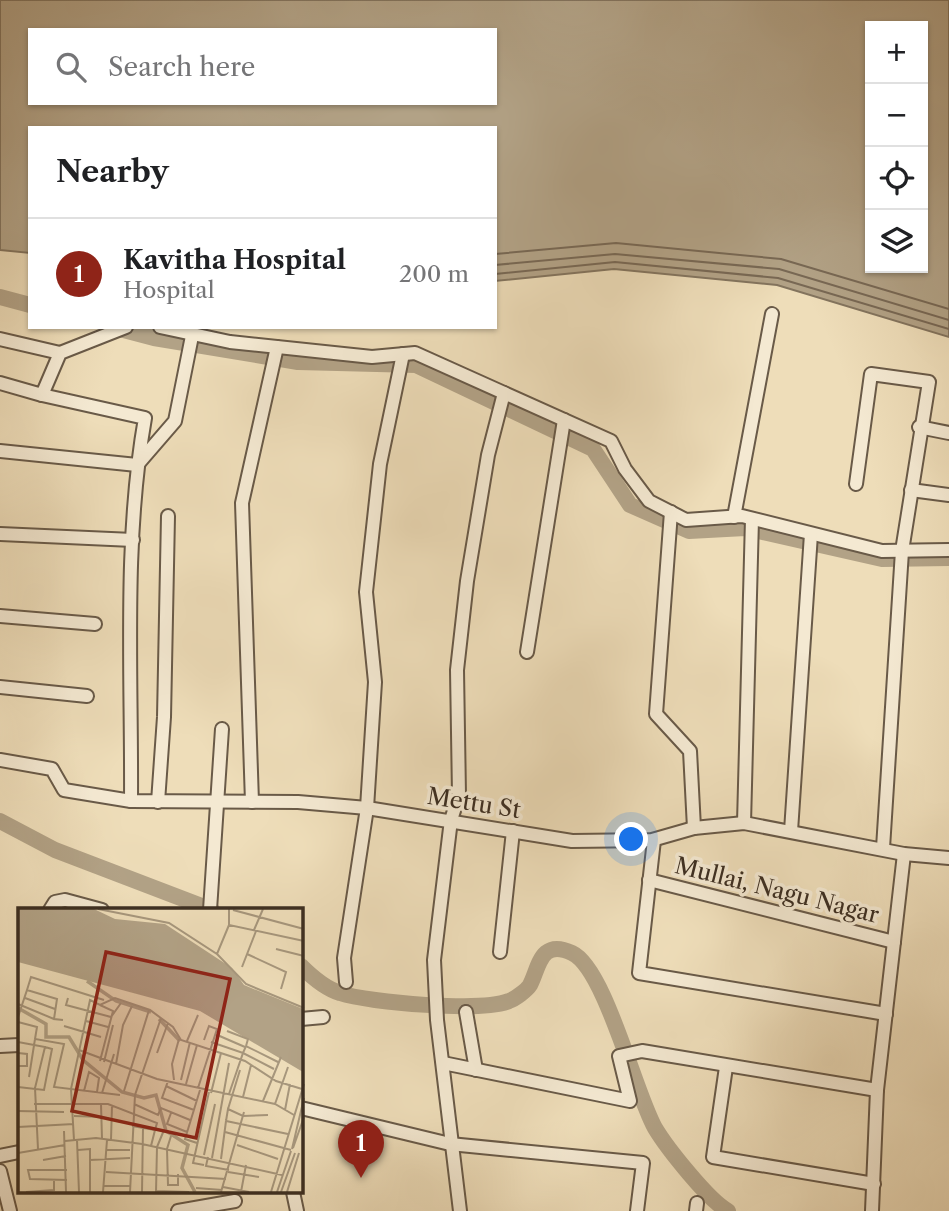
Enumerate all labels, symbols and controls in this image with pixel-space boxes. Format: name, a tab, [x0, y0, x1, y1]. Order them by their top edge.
map controls	[865, 21, 928, 273]
button: +	[865, 21, 928, 84]
search box	[28, 28, 497, 105]
icon: search	[52, 48, 90, 86]
text: Search here	[108, 51, 255, 83]
button: −	[865, 84, 928, 147]
button: locate	[865, 147, 928, 210]
text: Nearby	[56, 153, 169, 190]
button: layers	[865, 210, 928, 273]
text: Kavitha Hospital	[123, 244, 346, 276]
text: 1	[74, 260, 84, 288]
text: 200 m	[399, 260, 469, 288]
text: Hospital	[123, 276, 215, 304]
street label: Mettu St	[425, 782, 523, 824]
your location	[614, 822, 648, 856]
street label: Mullai, Nagu Nagar	[672, 851, 882, 929]
inset map	[18, 908, 303, 1194]
pin: 1	[338, 1120, 384, 1178]

